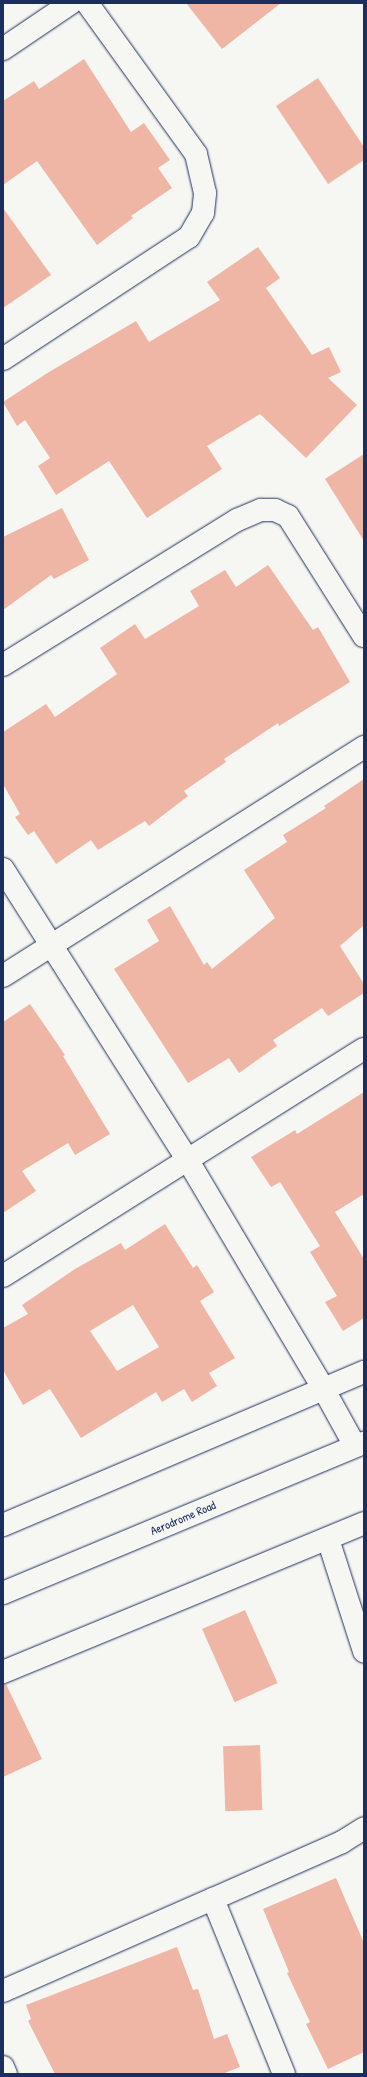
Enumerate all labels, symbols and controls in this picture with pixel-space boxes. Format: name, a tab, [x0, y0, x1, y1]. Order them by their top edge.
street label: Aerodrome Road	[148, 1498, 218, 1538]

